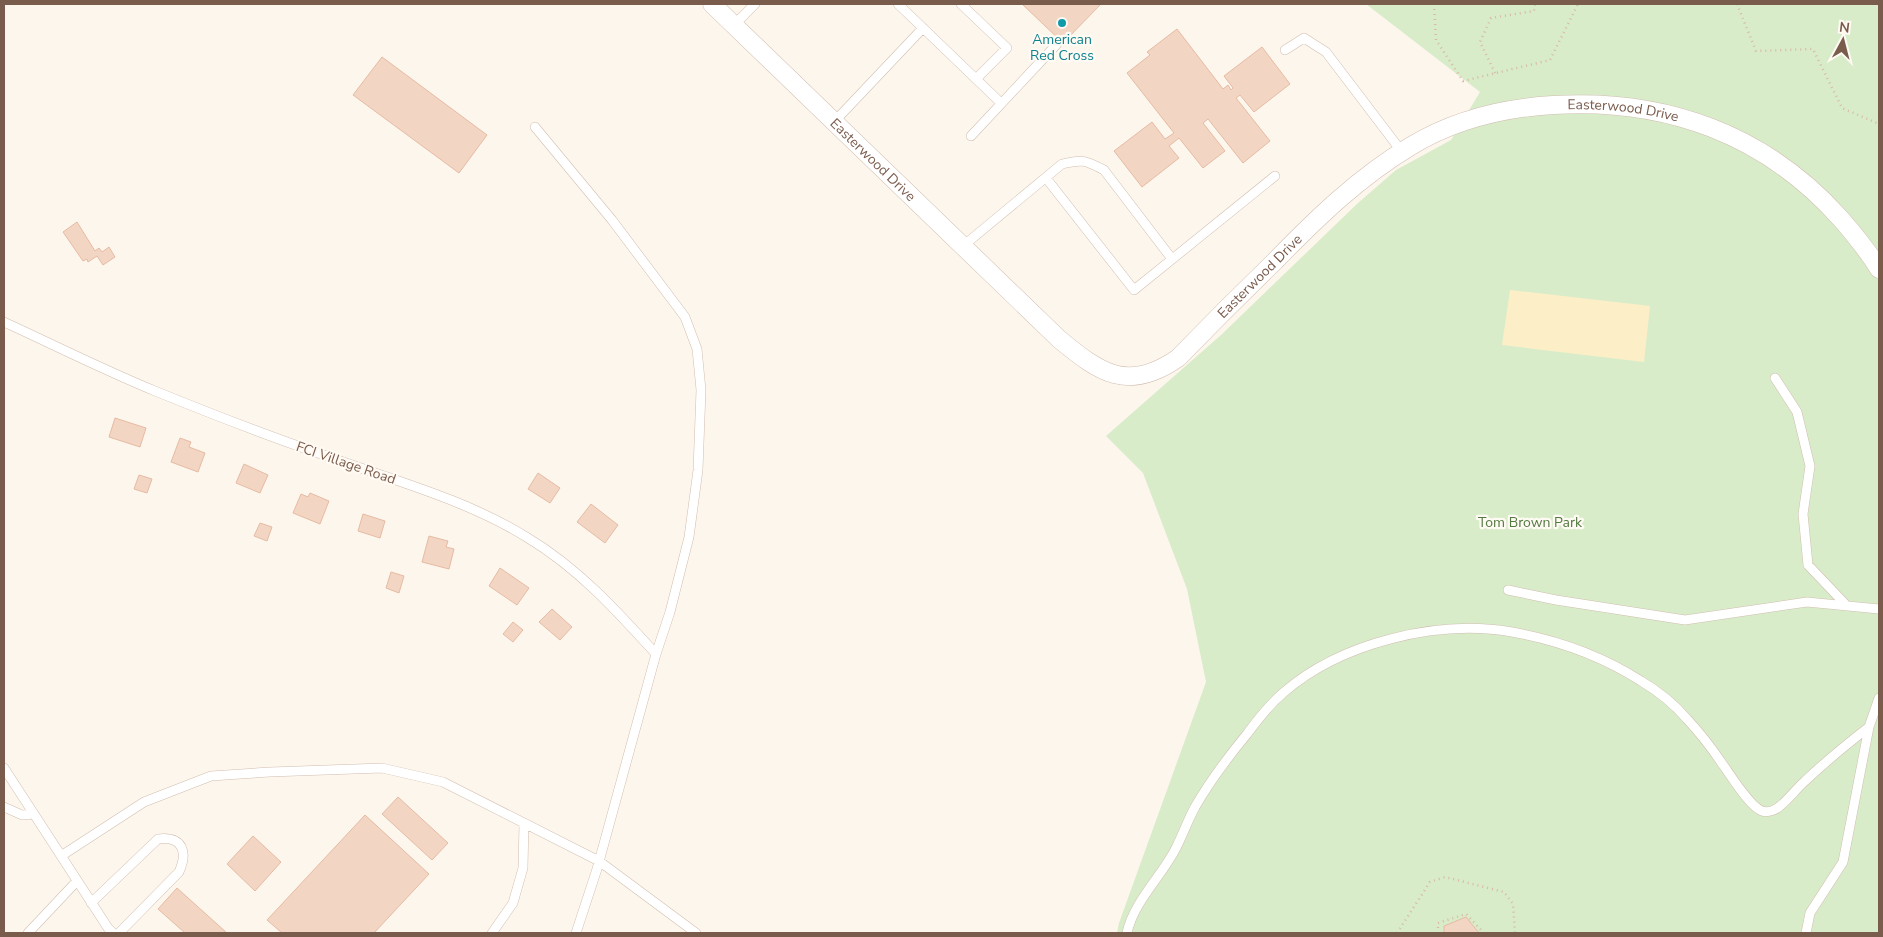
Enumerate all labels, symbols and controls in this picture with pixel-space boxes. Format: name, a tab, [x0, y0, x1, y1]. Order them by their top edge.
north arrow	[1818, 15, 1868, 65]
marker: American Red Cross	[1056, 17, 1068, 29]
text: N	[1838, 18, 1851, 38]
place label: American Red Cross	[1030, 30, 1094, 65]
street label: Easterwood Drive	[1567, 95, 1681, 126]
street label: Easterwood Drive	[826, 114, 920, 205]
street label: Easterwood Drive	[1213, 230, 1306, 322]
street label: FCI Village Road	[294, 437, 398, 489]
park label: Tom Brown Park	[1478, 513, 1583, 532]

